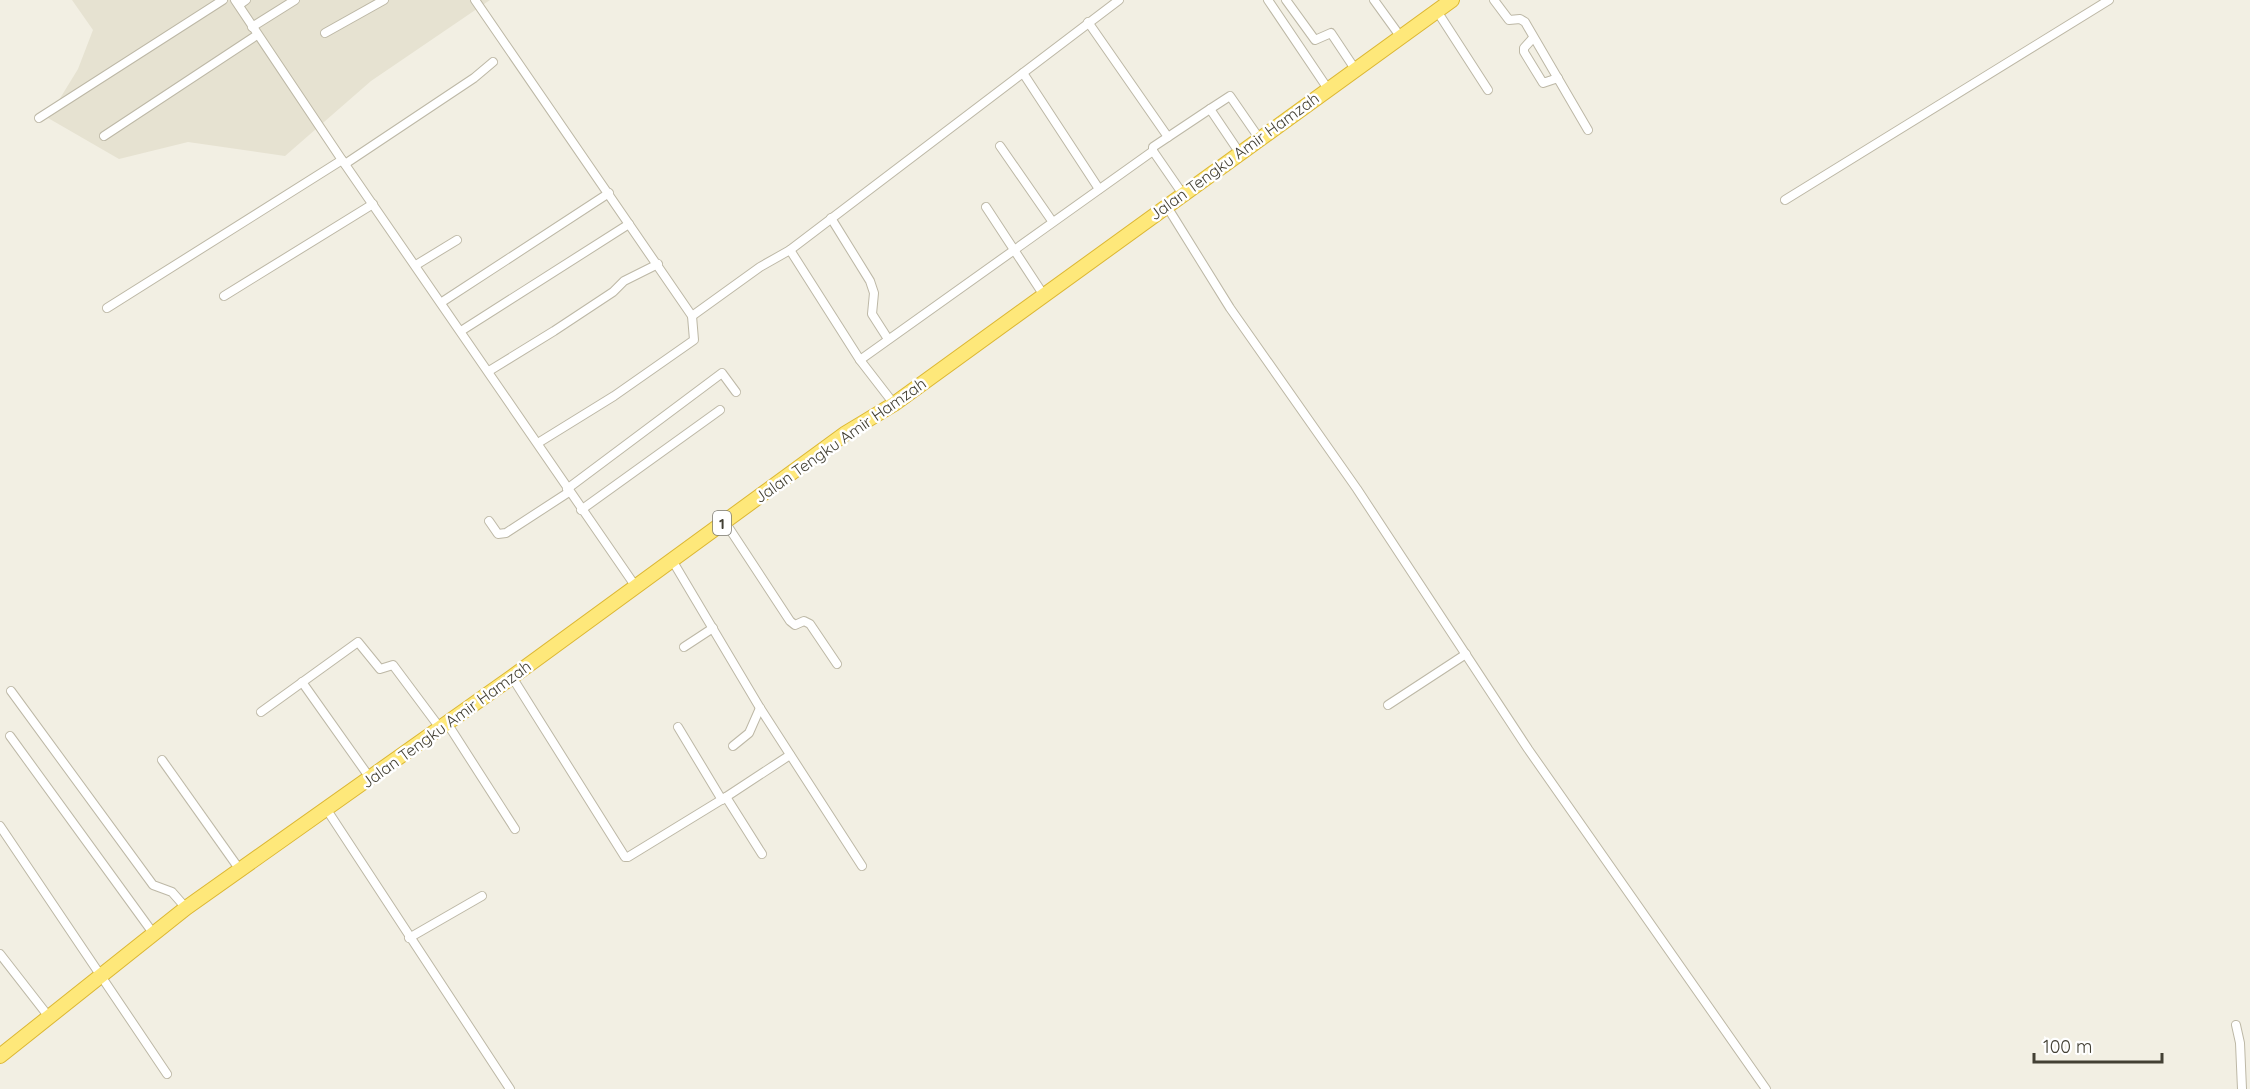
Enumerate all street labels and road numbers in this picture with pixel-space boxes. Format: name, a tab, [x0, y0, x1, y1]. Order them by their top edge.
street label: Jalan Tengku Amir Hamzah	[1145, 88, 1323, 224]
street label: Jalan Tengku Amir Hamzah	[750, 373, 930, 507]
road number: 1	[713, 511, 731, 535]
street label: Jalan Tengku Amir Hamzah	[357, 656, 535, 792]

